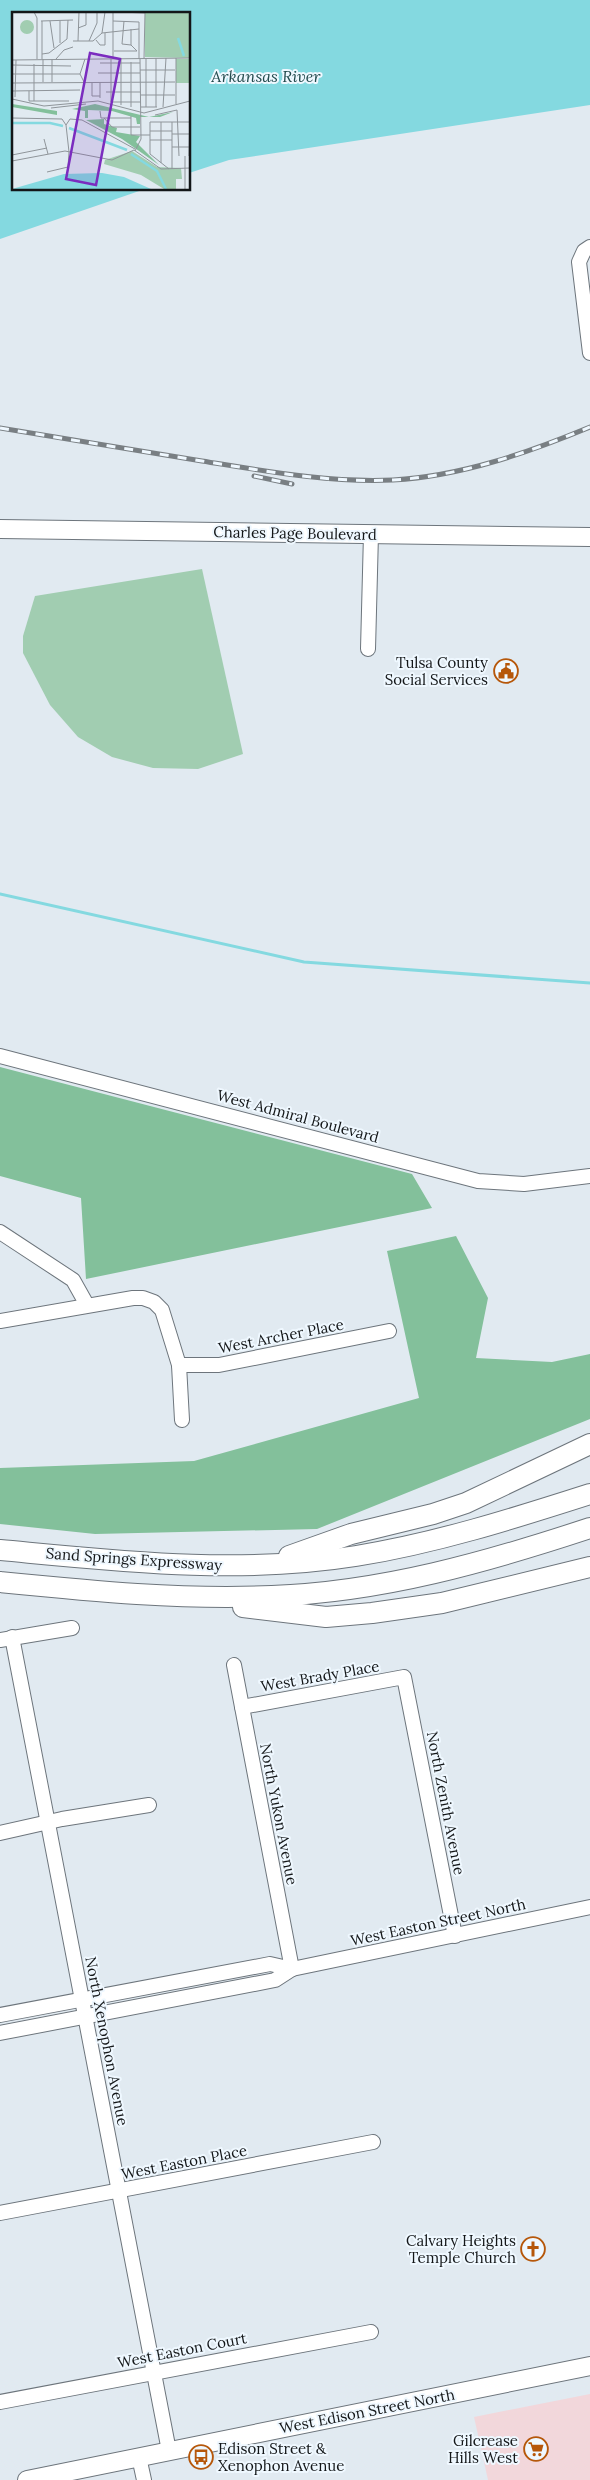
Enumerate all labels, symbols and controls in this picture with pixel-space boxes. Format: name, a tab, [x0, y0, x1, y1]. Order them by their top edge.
inset map	[12, 12, 190, 190]
water label: Arkansas River	[210, 66, 321, 86]
street label: Charles Page Boulevard	[213, 522, 377, 544]
place label: Tulsa County Social Services	[385, 653, 488, 689]
public building icon: Tulsa County Social Services	[493, 658, 519, 684]
street label: West Admiral Boulevard	[215, 1085, 381, 1147]
street label: West Archer Place	[217, 1315, 345, 1357]
street label: Sand Springs Expressway	[45, 1543, 223, 1575]
street label: West Brady Place	[259, 1656, 381, 1696]
street label: North Zenith Avenue	[423, 1730, 469, 1876]
street label: North Yukon Avenue	[256, 1742, 302, 1886]
street label: West Easton Street North	[349, 1894, 527, 1950]
street label: North Xenophon Avenue	[81, 1955, 133, 2127]
street label: West Easton Place	[120, 2140, 248, 2184]
place label: Calvary Heights Temple Church	[406, 2231, 516, 2267]
church icon: Calvary Heights Temple Church	[520, 2236, 546, 2262]
street label: West Easton Court	[116, 2328, 249, 2372]
street label: West Edison Street North	[278, 2385, 456, 2437]
place label: Gilcrease Hills West	[448, 2431, 518, 2467]
supermarket icon: Gilcrease Hills West	[523, 2436, 549, 2462]
place label: Edison Street & Xenophon Avenue	[218, 2439, 344, 2475]
bus stop icon: Edison Street & Xenophon Avenue	[188, 2444, 214, 2470]

